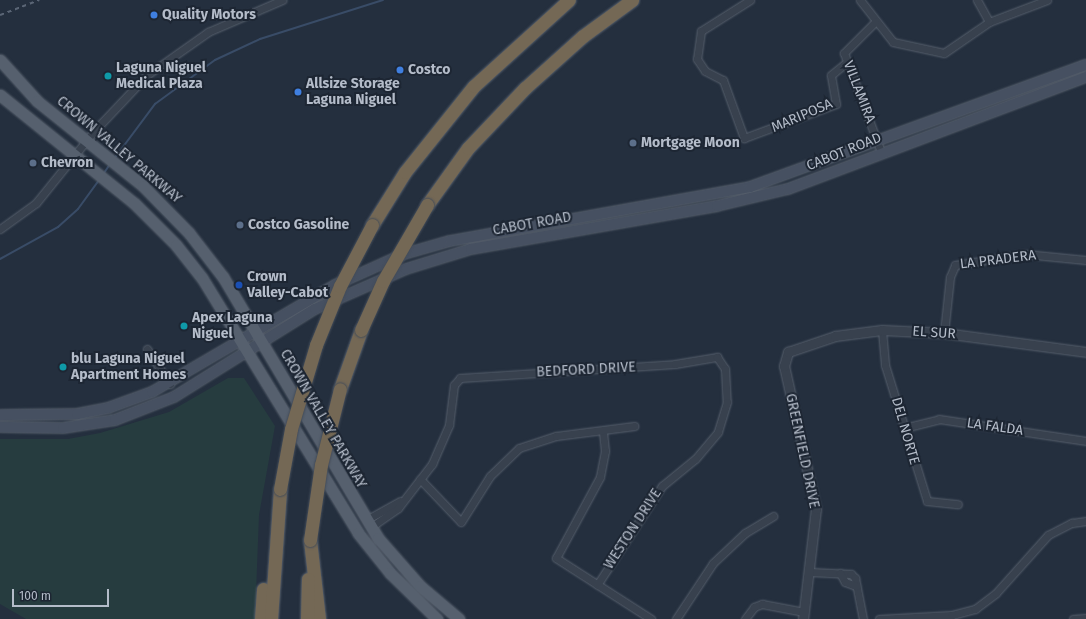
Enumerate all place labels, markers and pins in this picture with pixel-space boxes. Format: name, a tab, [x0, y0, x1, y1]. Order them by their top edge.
place label: Quality Motors	[162, 7, 256, 23]
marker: Quality Motors	[149, 10, 159, 20]
place label: Laguna Niguel Medical Plaza	[116, 60, 206, 92]
place label: Costco	[408, 62, 450, 78]
marker: Costco	[395, 65, 405, 75]
marker: Laguna Niguel Medical Plaza	[103, 71, 113, 81]
place label: Allsize Storage Laguna Niguel	[306, 76, 400, 108]
marker: Allsize Storage Laguna Niguel	[293, 87, 303, 97]
place label: Mortgage Moon	[641, 135, 740, 151]
marker: Mortgage Moon	[628, 138, 638, 148]
place label: Chevron	[41, 155, 93, 171]
marker: Chevron	[28, 158, 38, 168]
place label: Costco Gasoline	[248, 217, 349, 233]
marker: Costco Gasoline	[235, 220, 245, 230]
place label: Crown Valley-Cabot	[247, 269, 328, 302]
marker: Crown Valley-Cabot	[234, 280, 244, 290]
place label: Apex Laguna Niguel	[192, 310, 273, 342]
marker: Apex Laguna Niguel	[179, 321, 189, 331]
place label: blu Laguna Niguel Apartment Homes	[71, 351, 186, 384]
marker: blu Laguna Niguel Apartment Homes	[58, 362, 68, 372]

